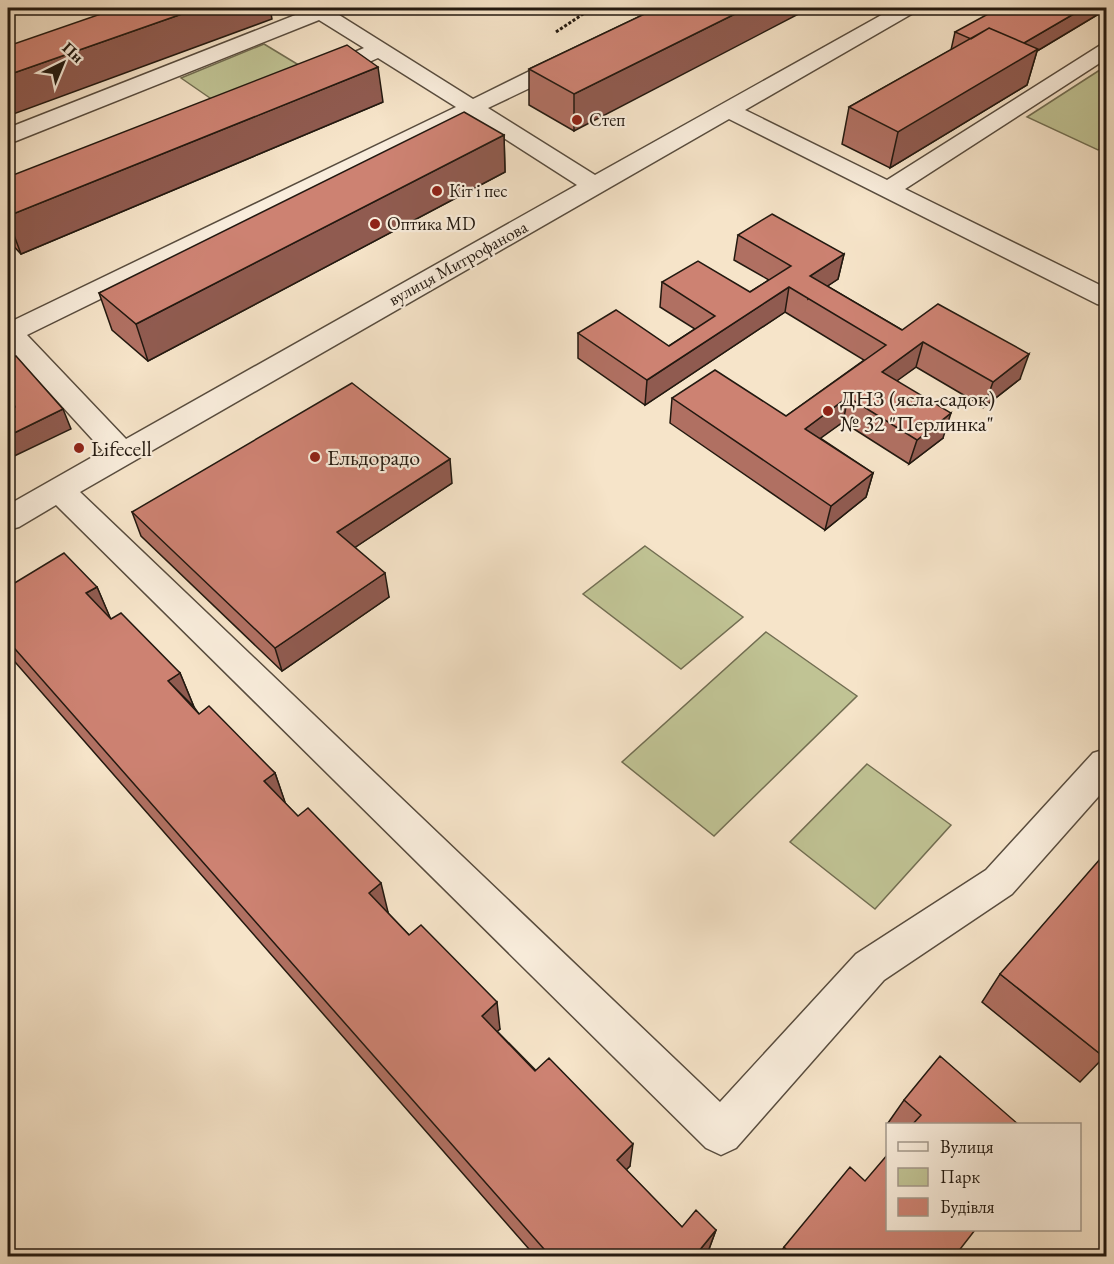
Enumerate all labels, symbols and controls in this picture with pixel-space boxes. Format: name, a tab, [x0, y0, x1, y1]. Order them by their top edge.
north arrow	[33, 33, 93, 93]
text: Пн	[58, 37, 88, 68]
place label: Степ	[589, 108, 625, 131]
marker: Степ	[570, 113, 584, 127]
place label: Кіт і пес	[449, 179, 508, 202]
marker: Кіт і пес	[430, 184, 444, 198]
place label: Оптика MD	[387, 212, 476, 235]
street label: вулиця Митрофанова	[384, 214, 532, 310]
marker: Оптика MD	[368, 217, 382, 231]
place label: ДНЗ (ясла-садок) № 32 "Перлинка"	[840, 384, 995, 438]
marker: ДНЗ (ясла-садок) № 32 "Перлинка"	[821, 404, 835, 418]
place label: Lifecell	[91, 434, 152, 463]
marker: Lifecell	[72, 441, 86, 455]
place label: Ельдорадо	[327, 443, 420, 472]
marker: Ельдорадо	[308, 450, 322, 464]
legend	[886, 1123, 1081, 1231]
text: Вулиця	[940, 1135, 993, 1158]
text: Парк	[940, 1165, 980, 1188]
text: Будівля	[940, 1195, 995, 1218]

